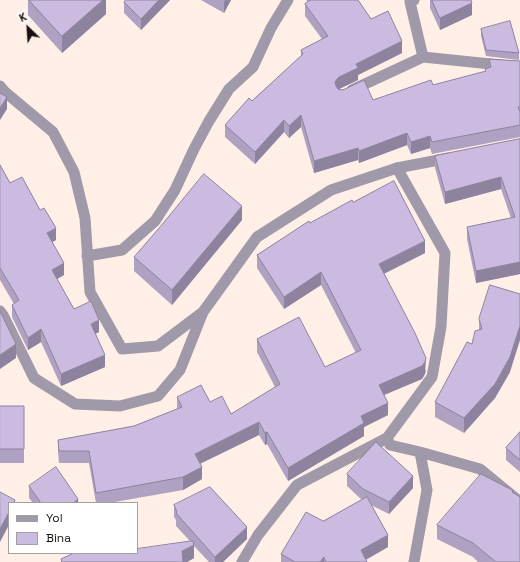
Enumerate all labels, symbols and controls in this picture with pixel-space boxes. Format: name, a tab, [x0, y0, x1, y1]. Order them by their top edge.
north arrow	[8, 8, 48, 48]
text: K	[17, 9, 29, 25]
legend	[8, 502, 138, 554]
text: Yol	[46, 510, 63, 526]
text: Bina	[46, 530, 71, 546]

